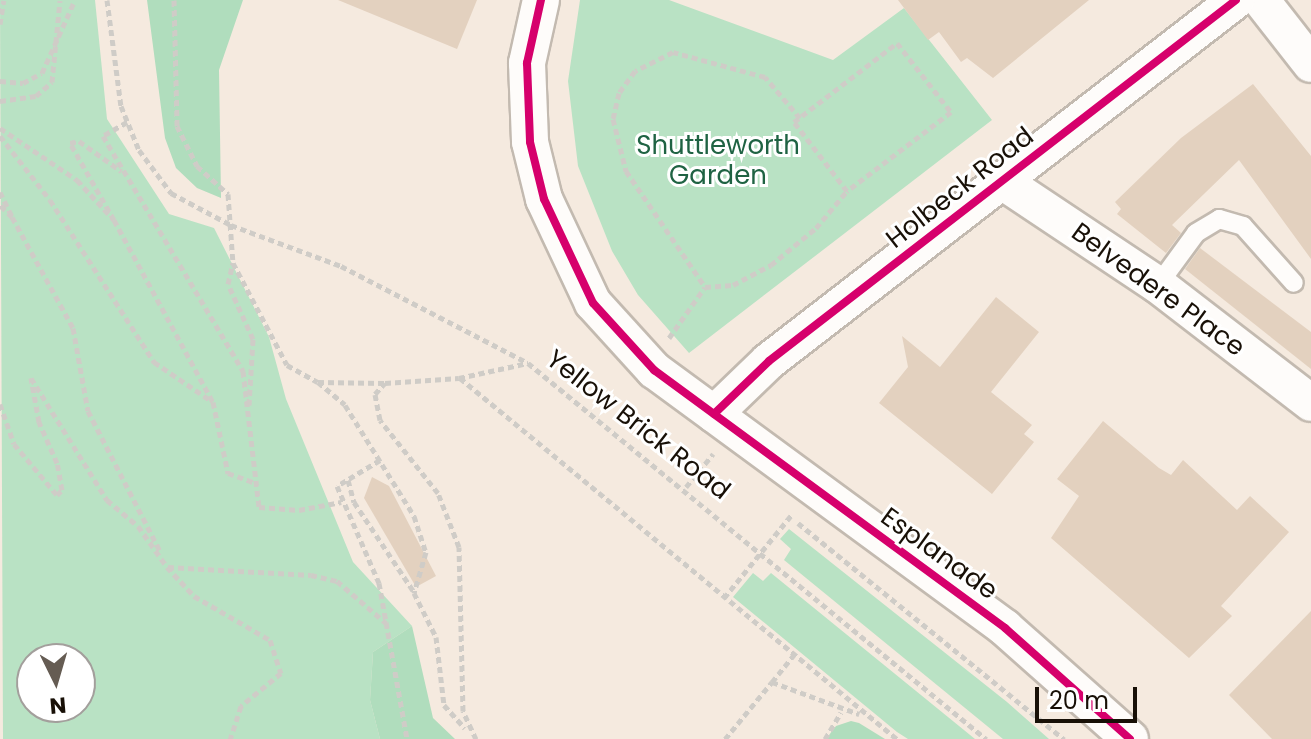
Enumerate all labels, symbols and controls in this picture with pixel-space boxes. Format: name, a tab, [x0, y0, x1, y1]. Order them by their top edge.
street label: Holbeck Road	[880, 121, 1040, 255]
park label: Shuttleworth Garden	[636, 130, 800, 192]
street label: Belvedere Place	[1065, 217, 1251, 363]
street label: Yellow Brick Road	[540, 344, 736, 506]
street label: Esplanade	[875, 501, 1003, 607]
north arrow	[16, 643, 96, 723]
scale bar	[1039, 671, 1141, 721]
text: 20 m	[1049, 684, 1109, 717]
text: N	[48, 689, 68, 722]

